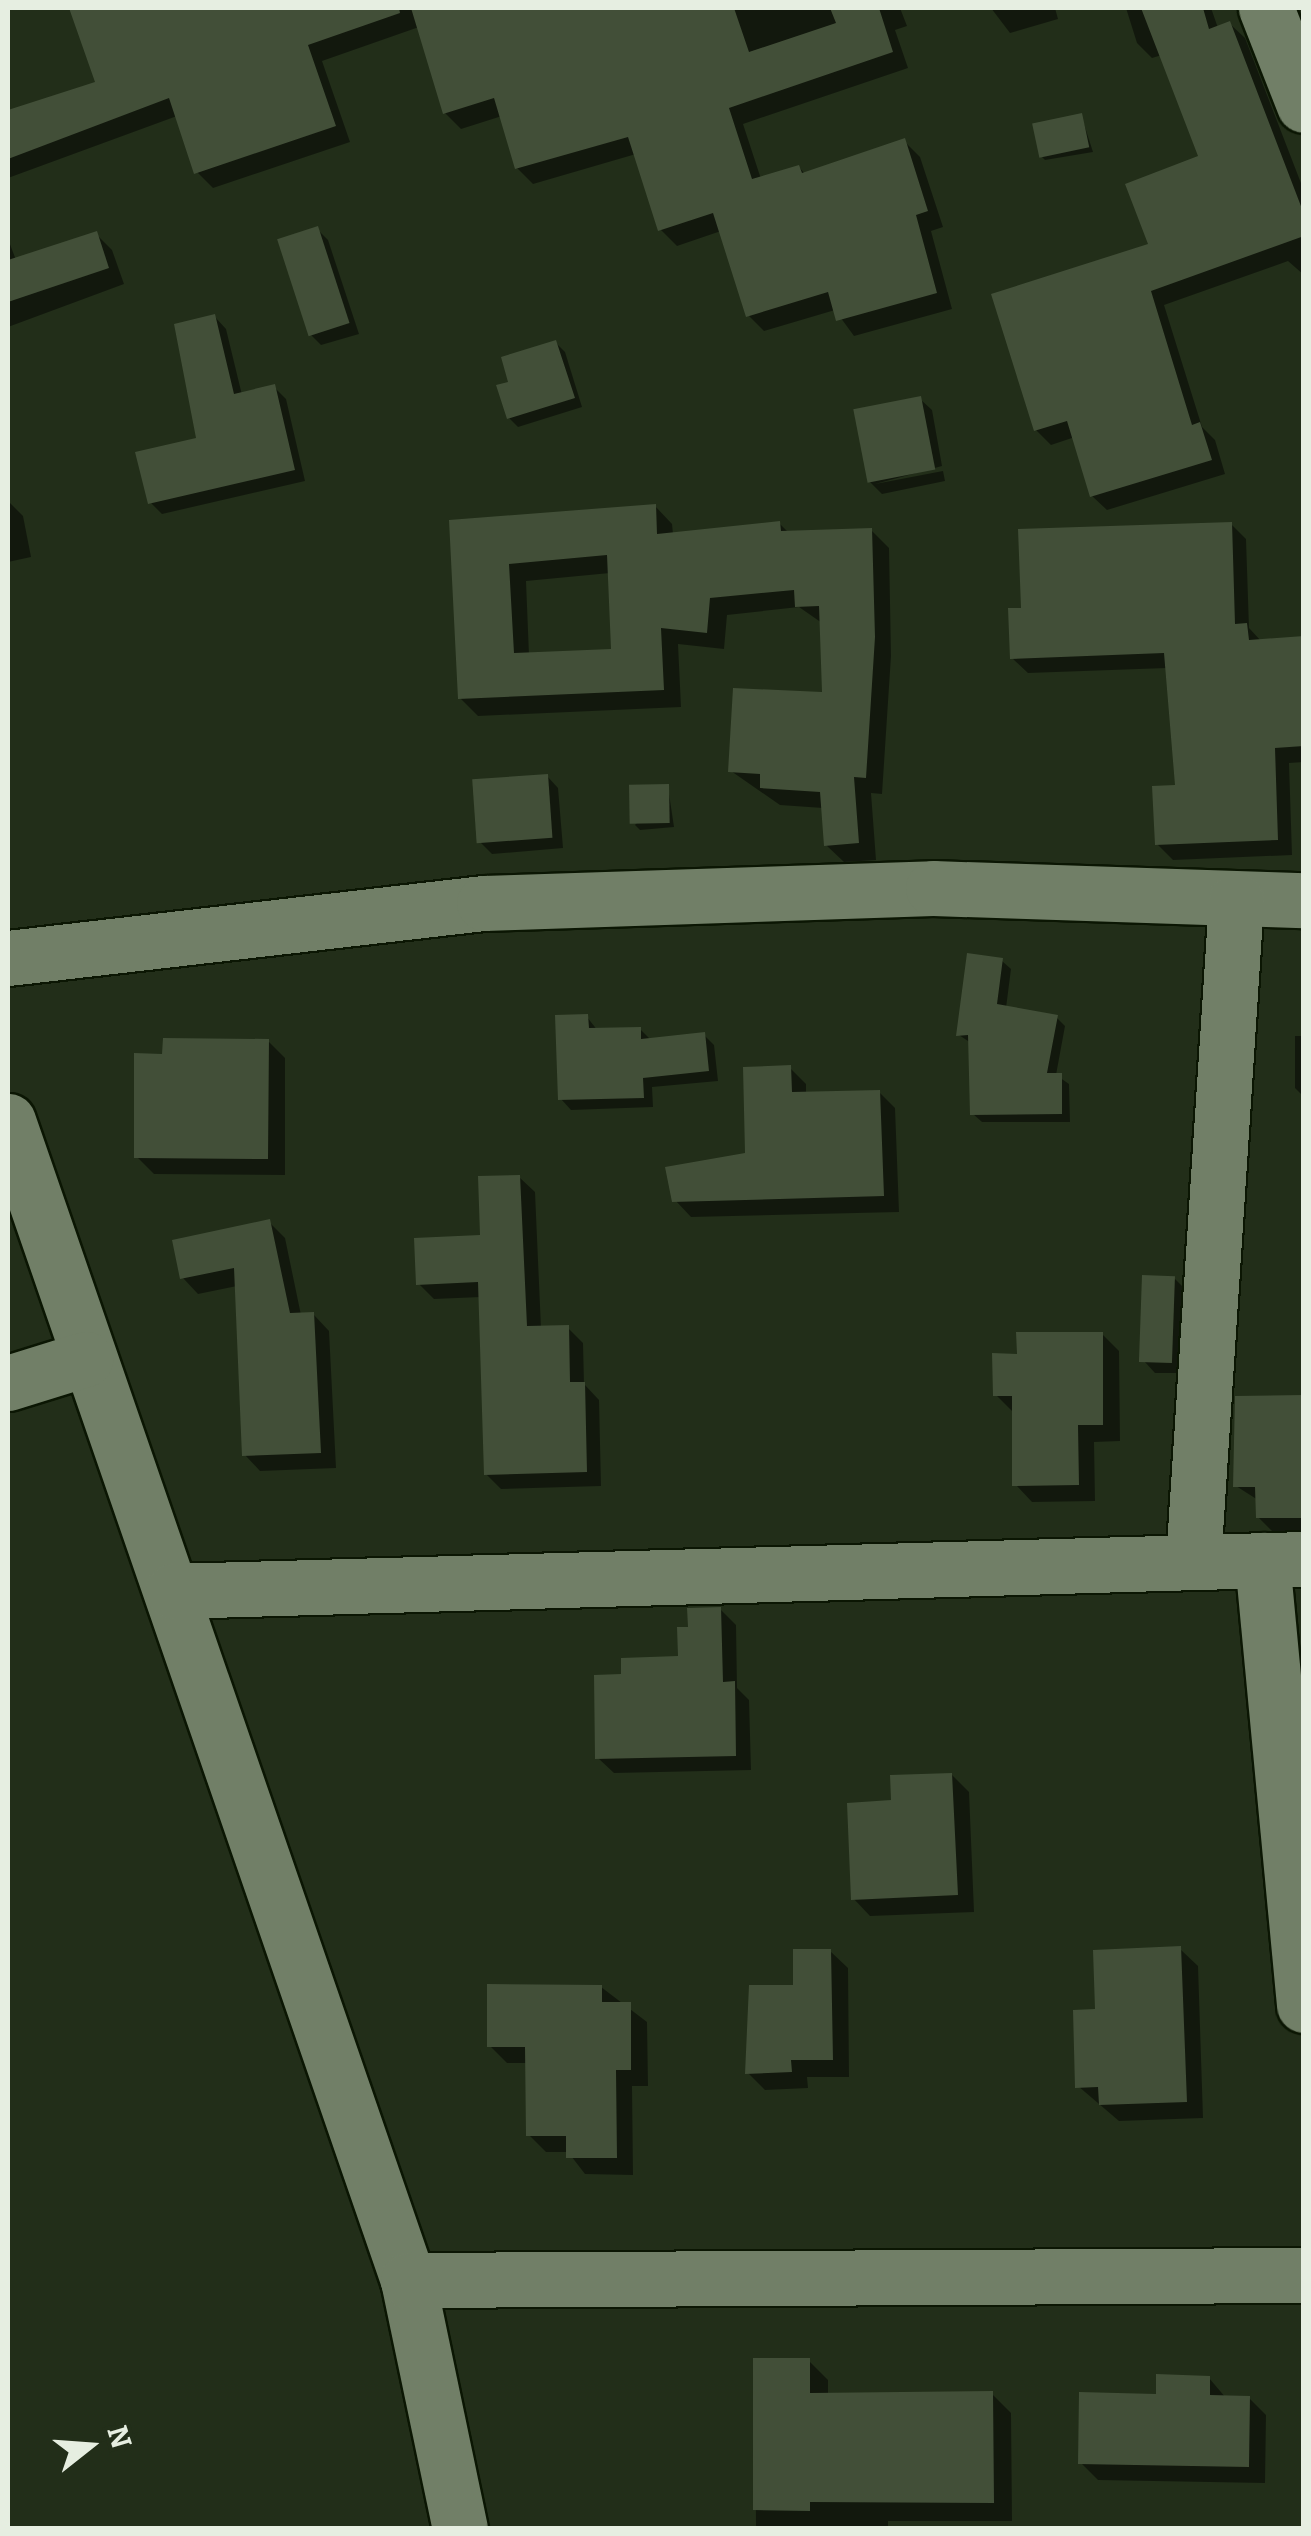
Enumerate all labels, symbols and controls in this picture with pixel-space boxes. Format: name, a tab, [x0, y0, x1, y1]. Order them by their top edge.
north arrow	[40, 2396, 140, 2496]
text: N	[100, 2422, 138, 2452]

